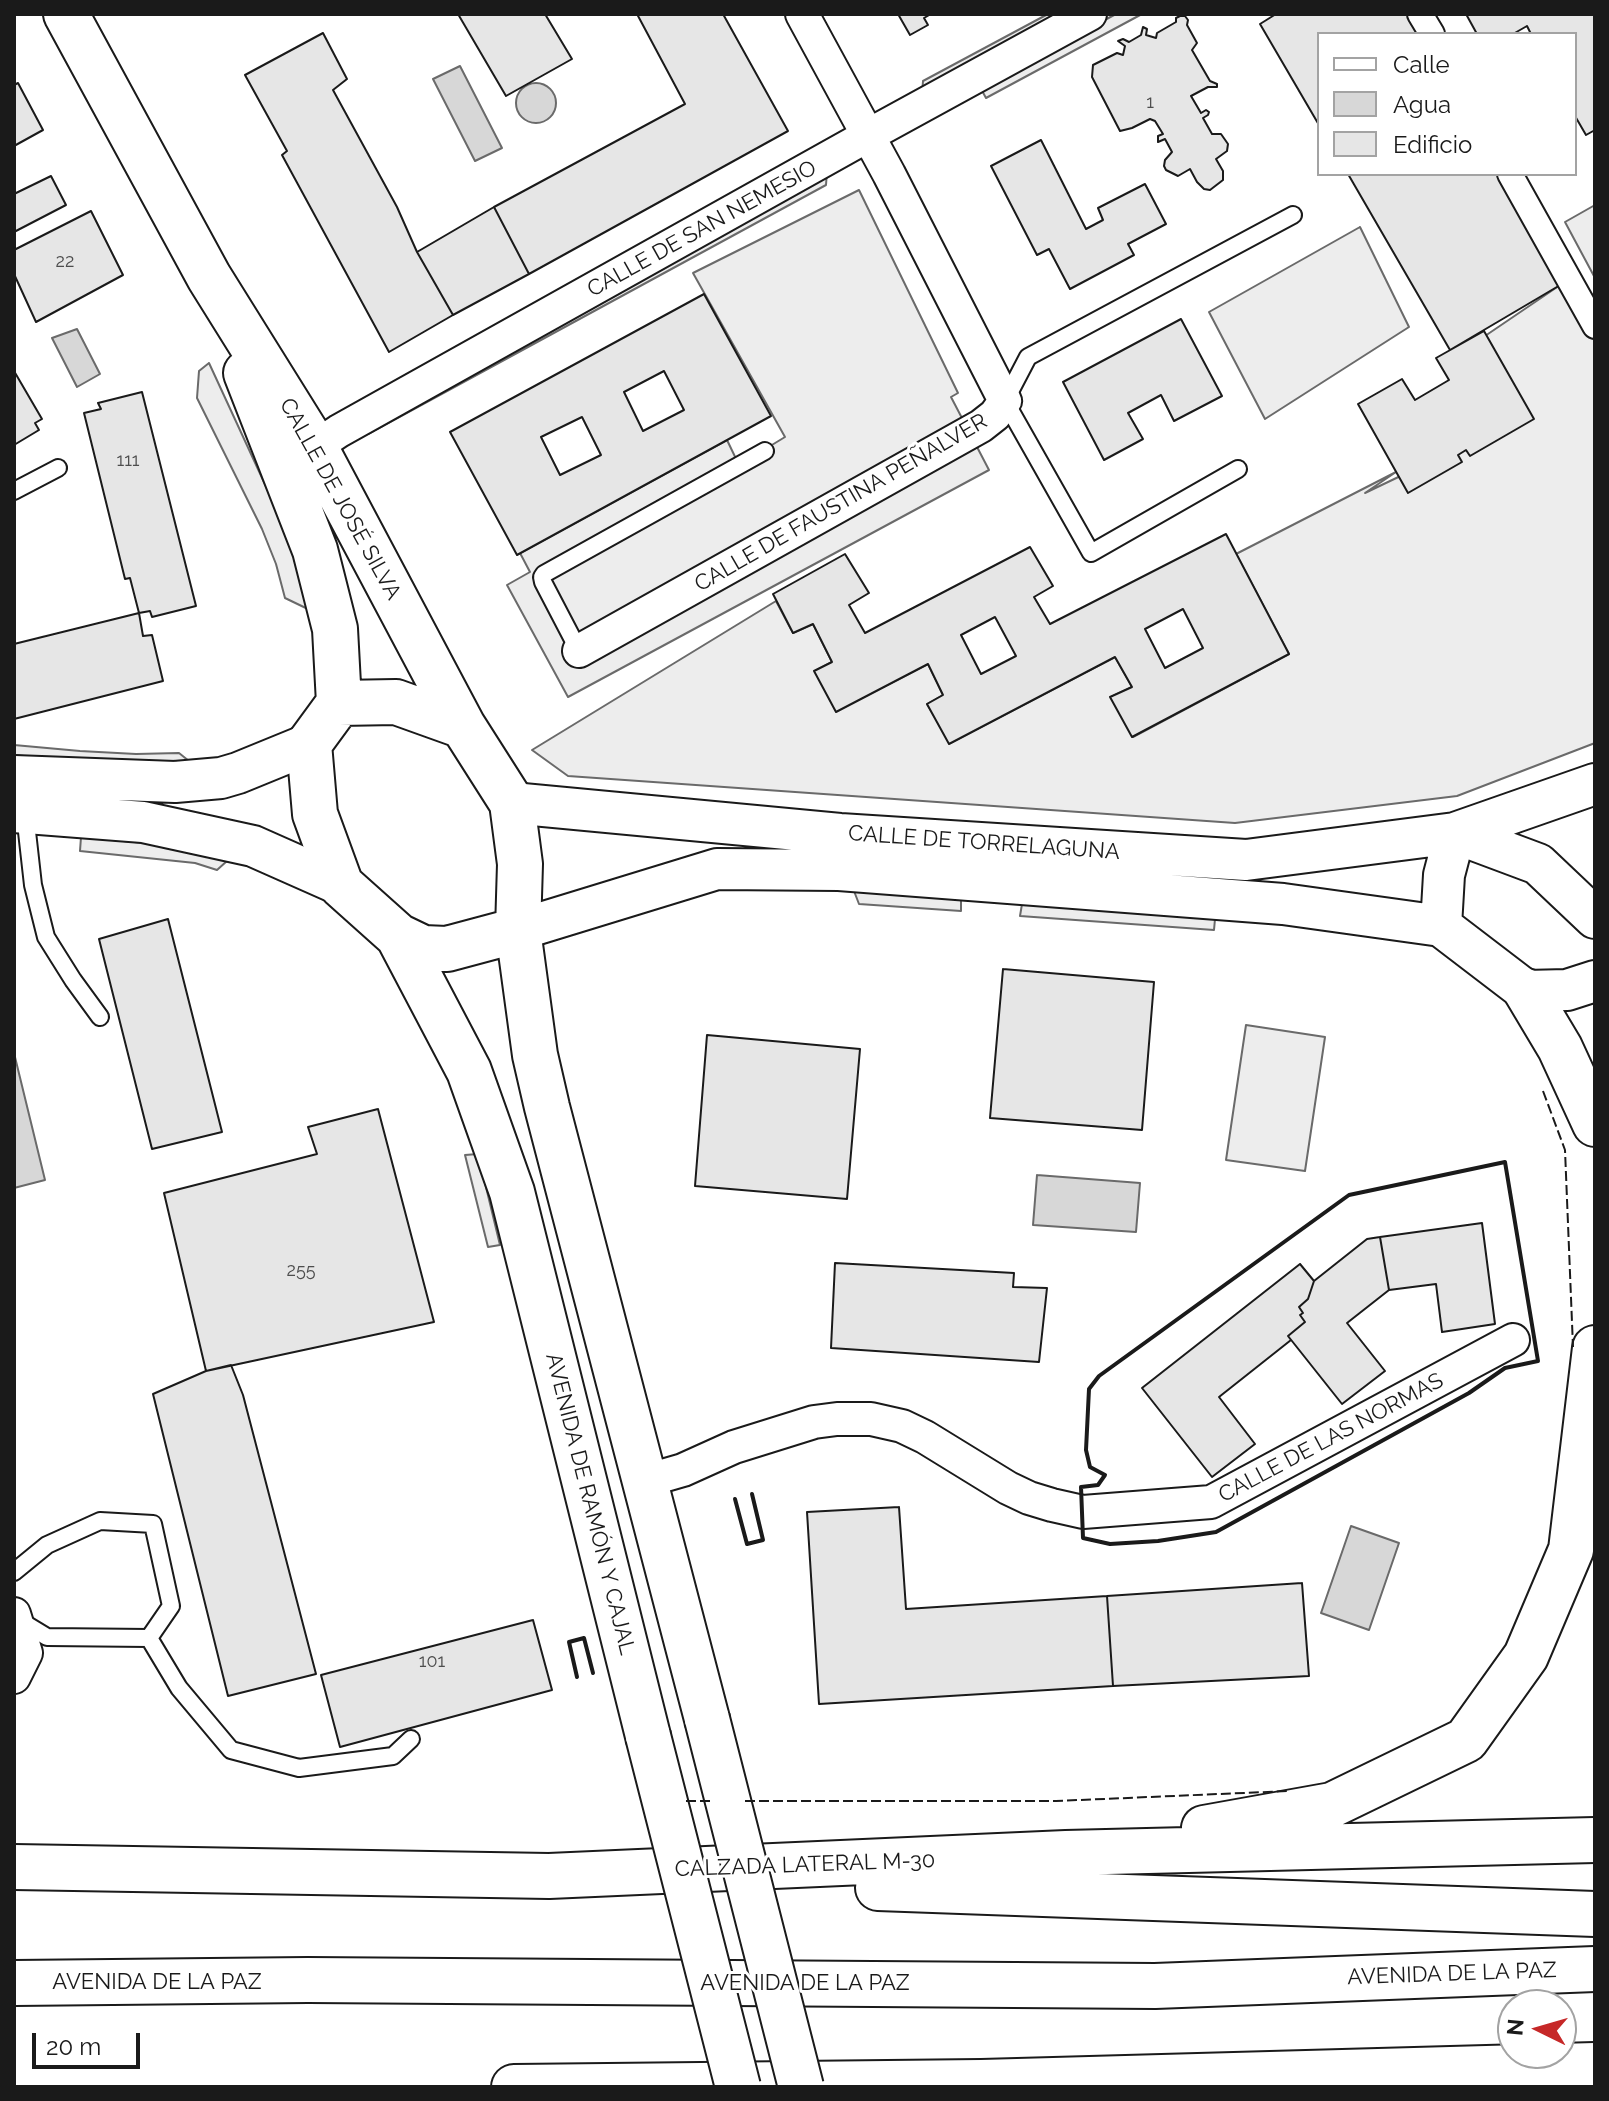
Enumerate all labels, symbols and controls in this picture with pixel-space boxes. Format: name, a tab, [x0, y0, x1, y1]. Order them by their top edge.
legend	[1317, 32, 1577, 176]
text: Calle	[1393, 50, 1450, 79]
text: Agua	[1393, 90, 1451, 119]
house number: 1	[1146, 92, 1154, 114]
text: Edificio	[1393, 130, 1472, 159]
street label: CALLE DE SAN NEMESIO	[583, 155, 821, 303]
house number: 22	[56, 251, 74, 273]
street label: CALLE DE JOSÉ SILVA	[274, 394, 406, 604]
street label: CALLE DE FAUSTINA PEÑALVER	[690, 408, 992, 598]
house number: 111	[116, 450, 140, 472]
street label: CALLE DE TORRELAGUNA	[847, 820, 1121, 866]
house number: 255	[287, 1260, 315, 1282]
street label: AVENIDA DE RAMÓN Y CAJAL	[540, 1350, 640, 1658]
street label: CALLE DE LAS NORMAS	[1214, 1367, 1448, 1509]
house number: 101	[419, 1651, 445, 1673]
street label: CALZADA LATERAL M-30	[674, 1847, 936, 1883]
street label: AVENIDA DE LA PAZ	[1347, 1957, 1557, 1991]
street label: AVENIDA DE LA PAZ	[52, 1969, 262, 1995]
street label: AVENIDA DE LA PAZ	[700, 1970, 910, 1996]
north arrow	[1497, 1989, 1577, 2069]
scale bar	[36, 2017, 144, 2067]
text: N	[1501, 2018, 1529, 2037]
text: 20 m	[46, 2032, 101, 2061]

